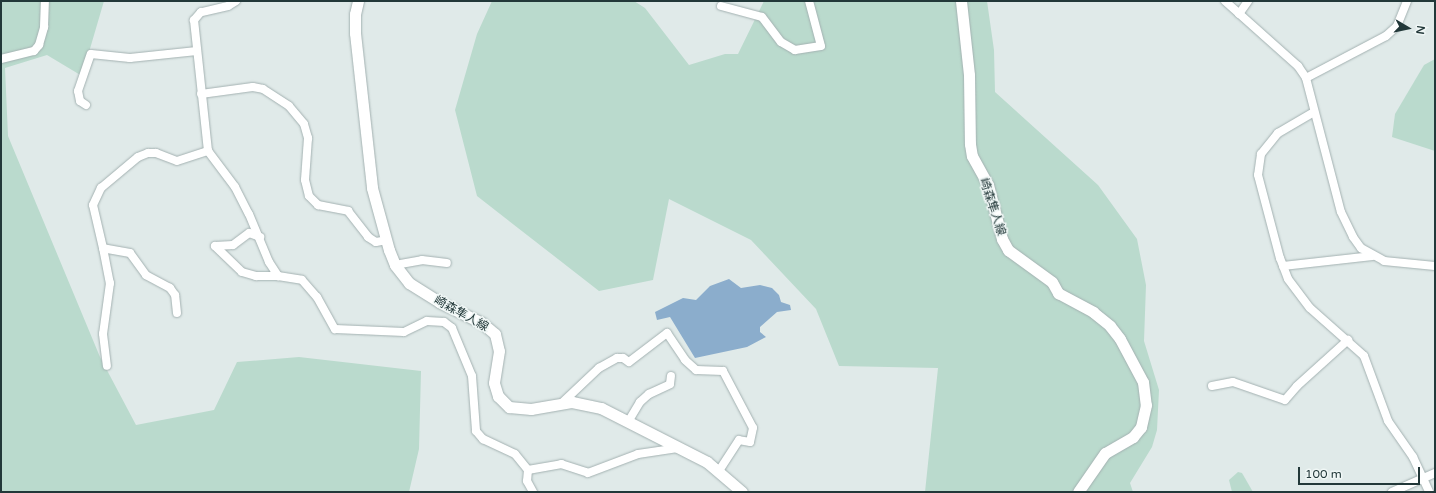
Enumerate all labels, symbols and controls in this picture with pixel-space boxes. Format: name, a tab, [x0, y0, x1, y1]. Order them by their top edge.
north arrow	[1388, 8, 1428, 48]
text: N	[1413, 25, 1427, 35]
street label: 崎森隼人線	[976, 176, 1008, 238]
street label: 崎森隼人線	[431, 293, 491, 335]
scale bar	[1300, 459, 1422, 485]
text: 100 m	[1305, 467, 1342, 481]

